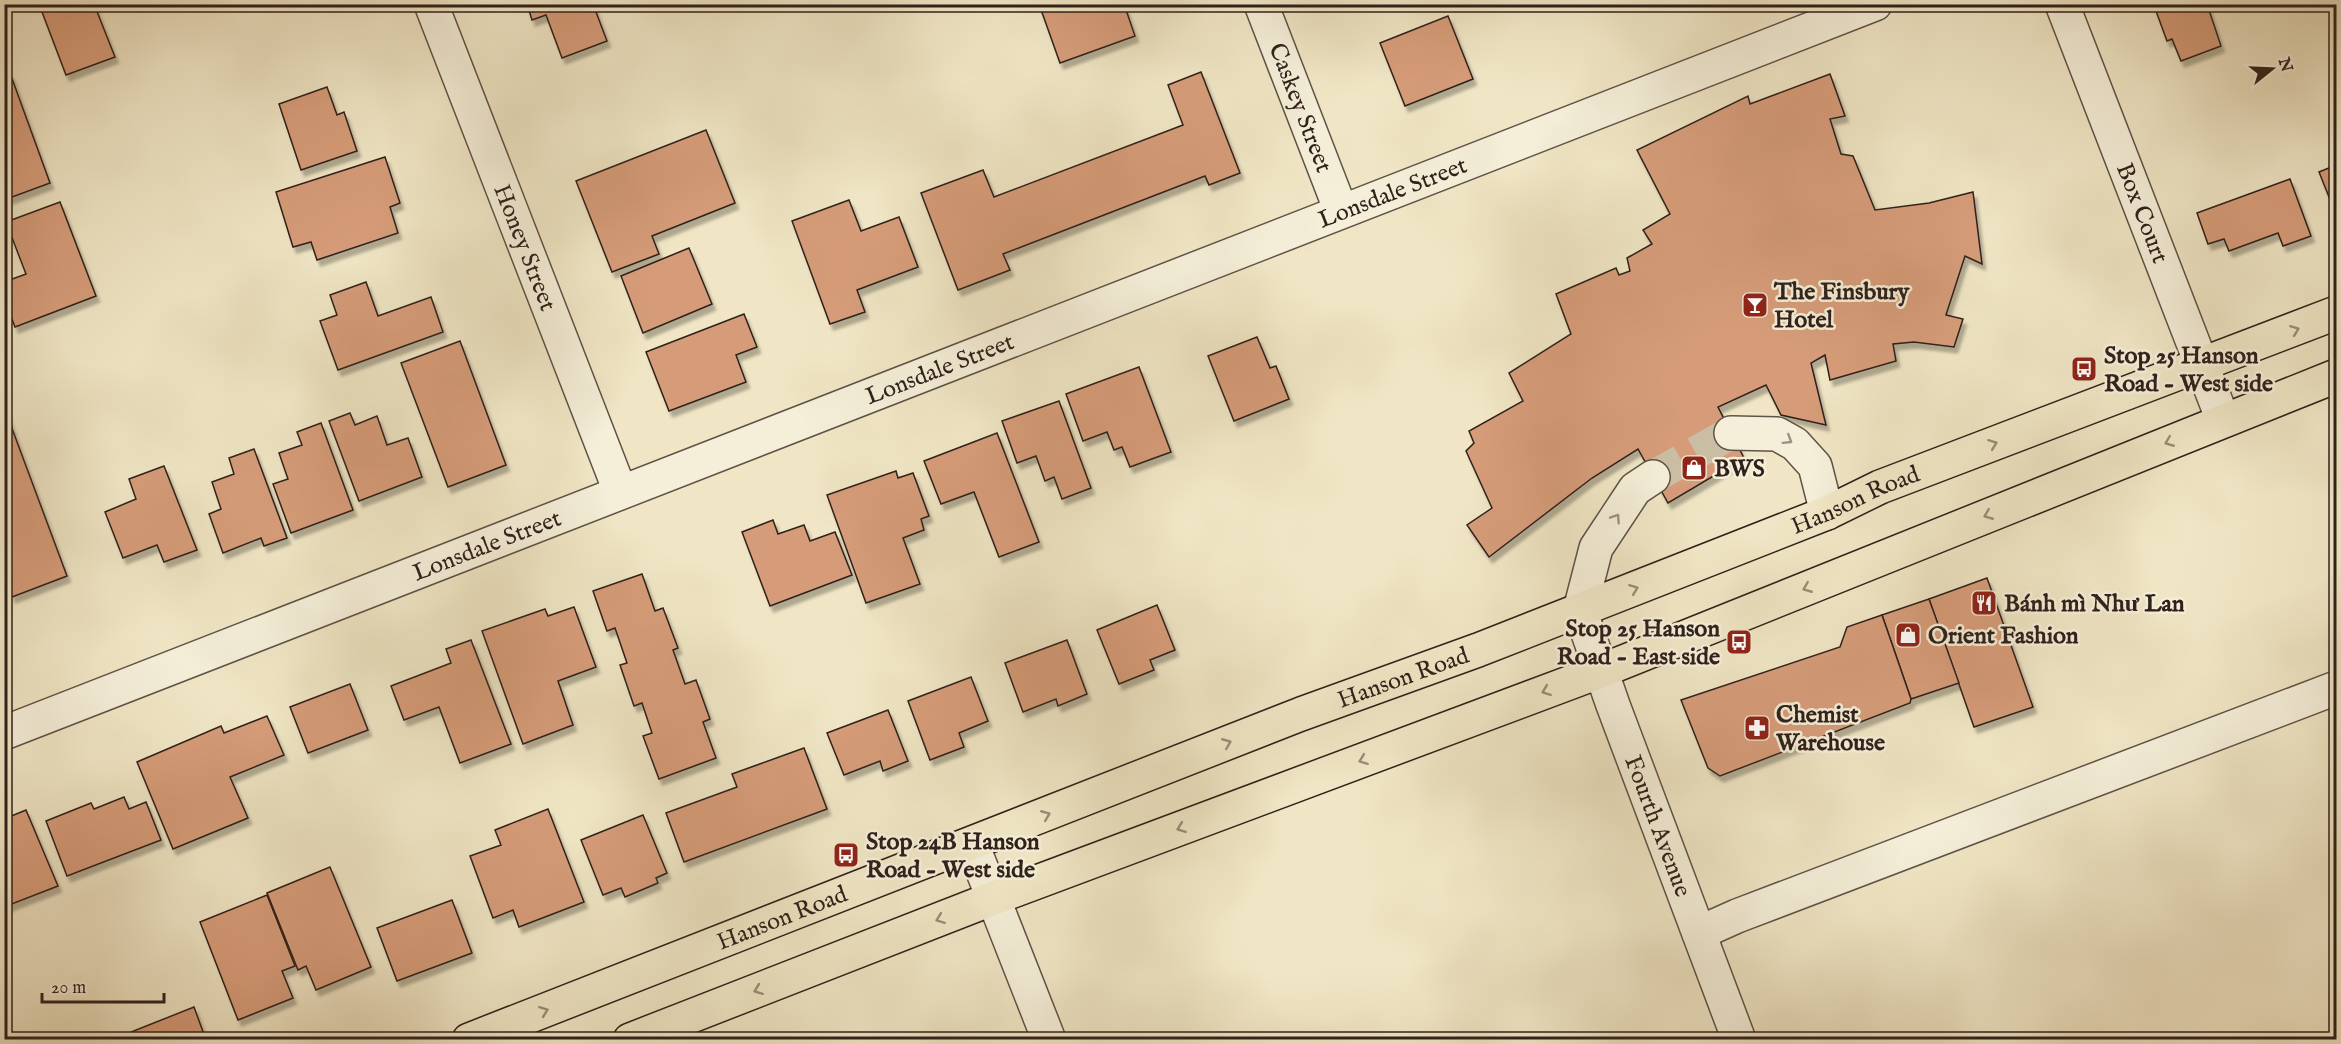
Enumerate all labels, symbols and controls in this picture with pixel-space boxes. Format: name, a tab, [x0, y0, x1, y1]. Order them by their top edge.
street label: Caskey Street	[1261, 39, 1339, 177]
north arrow	[2242, 39, 2302, 99]
text: N	[2272, 54, 2296, 75]
street label: Lonsdale Street	[1314, 151, 1472, 236]
street label: Box Court	[2108, 159, 2175, 268]
street label: Honey Street	[485, 180, 563, 316]
place label: The Finsbury Hotel	[1773, 277, 1910, 336]
bar icon: The Finsbury Hotel	[1740, 290, 1770, 320]
one-way arrow	[2289, 324, 2299, 337]
street label: Lonsdale Street	[861, 327, 1019, 413]
place label: Stop 25 Hanson Road - West side	[2104, 341, 2273, 400]
bus stop icon: Stop 25 Hanson Road - West side	[2069, 354, 2099, 384]
one-way arrow	[1782, 433, 1792, 445]
one-way arrow	[2164, 435, 2175, 447]
one-way arrow	[1987, 439, 1998, 451]
shop icon: BWS	[1679, 453, 1709, 483]
place label: BWS	[1714, 454, 1765, 485]
street label: Hanson Road	[1787, 459, 1924, 542]
street label: Lonsdale Street	[408, 503, 566, 589]
one-way arrow	[1983, 508, 1994, 520]
one-way arrow	[1609, 514, 1620, 525]
one-way arrow	[1803, 580, 1813, 593]
one-way arrow	[1628, 584, 1639, 596]
restaurant icon: Bánh mì Như Lan	[1969, 588, 1999, 618]
place label: Bánh mì Như Lan	[2004, 589, 2185, 620]
place label: Stop 25 Hanson Road - East side	[1557, 614, 1720, 673]
shop icon: Orient Fashion	[1893, 620, 1923, 650]
place label: Orient Fashion	[1928, 621, 2079, 652]
bus stop icon: Stop 25 Hanson Road - East side	[1724, 627, 1754, 657]
street label: Hanson Road	[1334, 641, 1474, 716]
one-way arrow	[1541, 684, 1552, 696]
place label: Chemist Warehouse	[1775, 700, 1885, 759]
pharmacy icon: Chemist Warehouse	[1742, 713, 1772, 743]
one-way arrow	[1221, 738, 1232, 751]
street label: Fourth Avenue	[1616, 751, 1698, 901]
one-way arrow	[1359, 752, 1369, 765]
one-way arrow	[1039, 810, 1050, 822]
one-way arrow	[1176, 821, 1187, 833]
place label: Stop 24B Hanson Road - West side	[866, 827, 1040, 886]
bus stop icon: Stop 24B Hanson Road - West side	[831, 840, 861, 870]
street label: Hanson Road	[713, 879, 852, 958]
one-way arrow	[935, 912, 946, 924]
scale bar	[42, 966, 164, 1004]
text: 20 m	[51, 977, 86, 1000]
one-way arrow	[753, 983, 764, 995]
one-way arrow	[538, 1005, 548, 1018]

